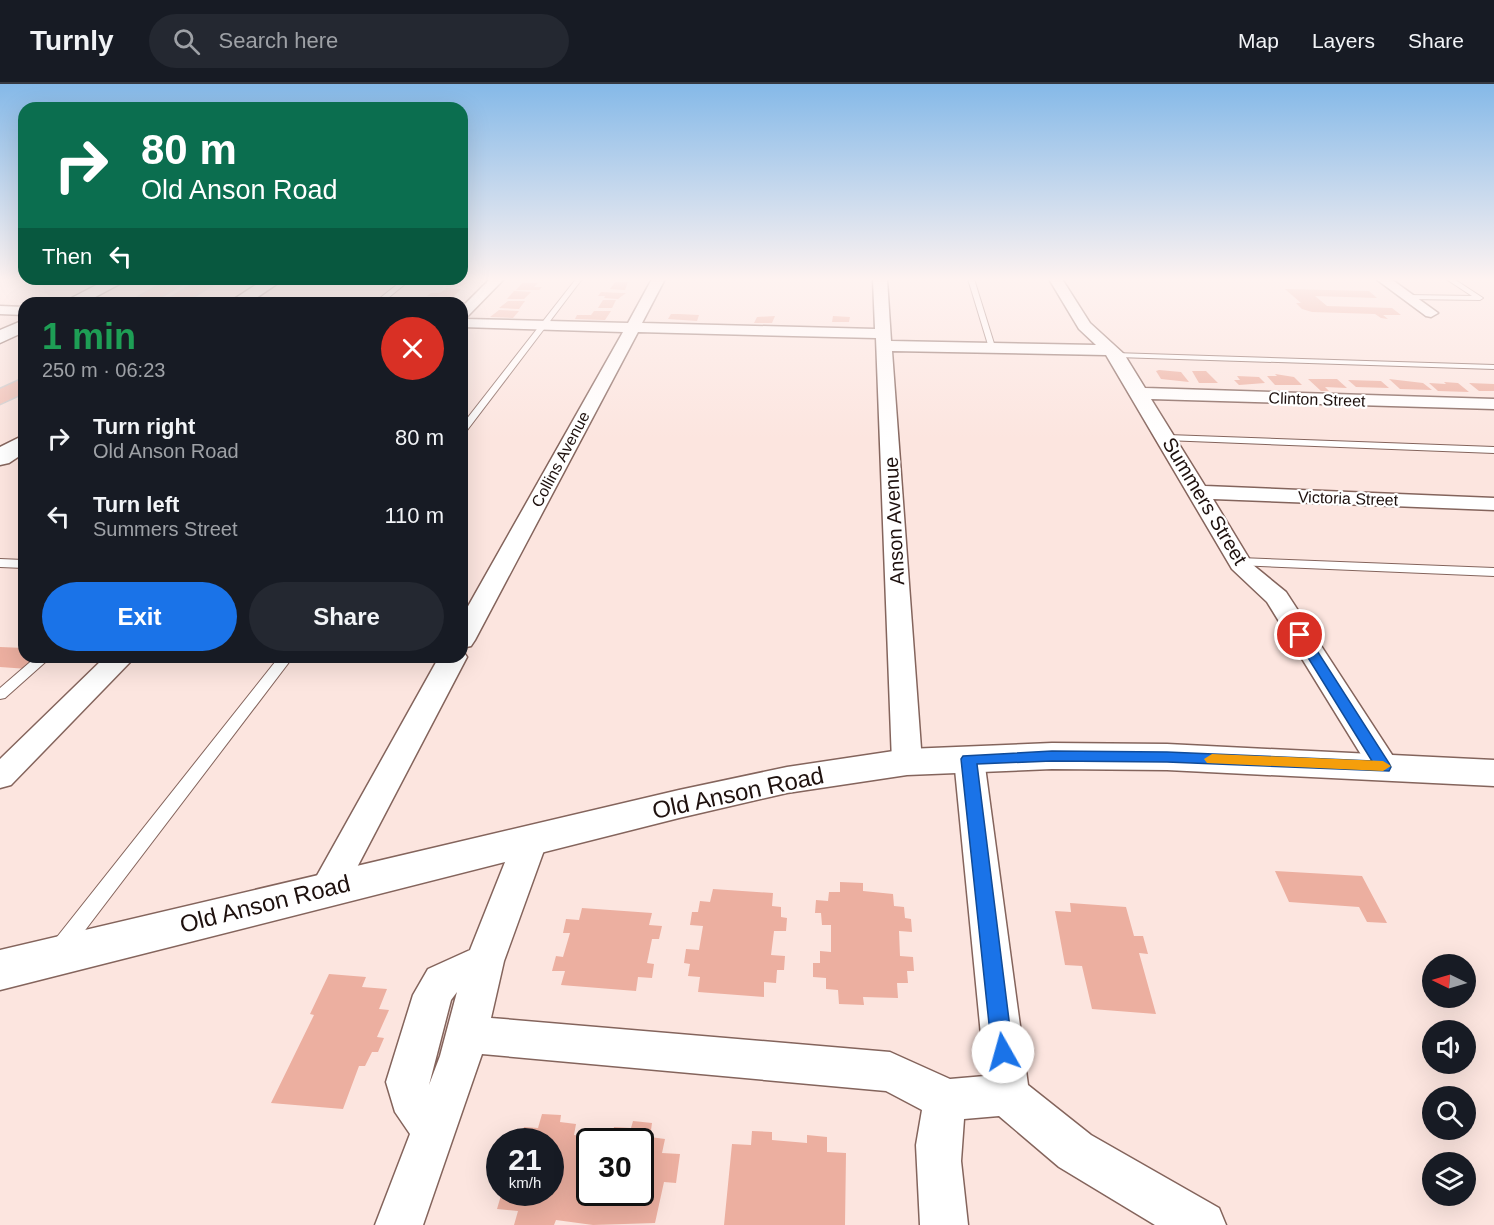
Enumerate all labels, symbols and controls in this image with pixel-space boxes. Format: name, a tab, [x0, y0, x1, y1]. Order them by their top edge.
search box	[149, 14, 569, 68]
text: Turnly	[30, 25, 113, 56]
icon: search	[170, 25, 203, 58]
text: Search here	[218, 28, 338, 53]
text: Map	[1238, 29, 1279, 52]
text: Layers	[1312, 29, 1375, 52]
text: Share	[1408, 29, 1464, 52]
icon: right	[42, 126, 120, 204]
text: 80 m	[141, 126, 237, 173]
text: Old Anson Road	[141, 175, 338, 205]
icon: left	[104, 240, 137, 273]
text: Then	[42, 244, 92, 269]
text: 1 min	[42, 316, 136, 357]
button: close	[381, 317, 444, 380]
text: 250 m · 06:23	[42, 359, 165, 381]
street label: Clinton Street	[1268, 389, 1366, 410]
street label: Collins Avenue	[528, 409, 593, 510]
text: Turn right	[93, 414, 195, 439]
icon: right	[42, 422, 75, 455]
text: 80 m	[395, 425, 444, 450]
street label: Summers Street	[1158, 433, 1252, 569]
text: Old Anson Road	[93, 440, 239, 462]
street label: Anson Avenue	[880, 456, 908, 586]
street label: Victoria Street	[1298, 488, 1399, 509]
text: Turn left	[93, 492, 179, 517]
icon: left	[42, 500, 75, 533]
text: 110 m	[384, 503, 444, 528]
text: Summers Street	[93, 518, 237, 540]
button: Exit	[42, 582, 237, 651]
button: Share	[249, 582, 444, 651]
pin	[1274, 609, 1325, 660]
icon: arrive	[1283, 618, 1316, 651]
street label: Old Anson Road	[650, 761, 826, 824]
street label: Old Anson Road	[177, 869, 353, 938]
north arrow	[1422, 954, 1476, 1008]
map controls	[1422, 954, 1476, 1206]
position arrow	[971, 1020, 1035, 1084]
button: sound	[1422, 1020, 1476, 1074]
button: search	[1422, 1086, 1476, 1140]
speed limit sign: 30	[576, 1128, 654, 1206]
text: 21	[508, 1143, 542, 1176]
button: layers	[1422, 1152, 1476, 1206]
text: km/h	[509, 1174, 541, 1191]

